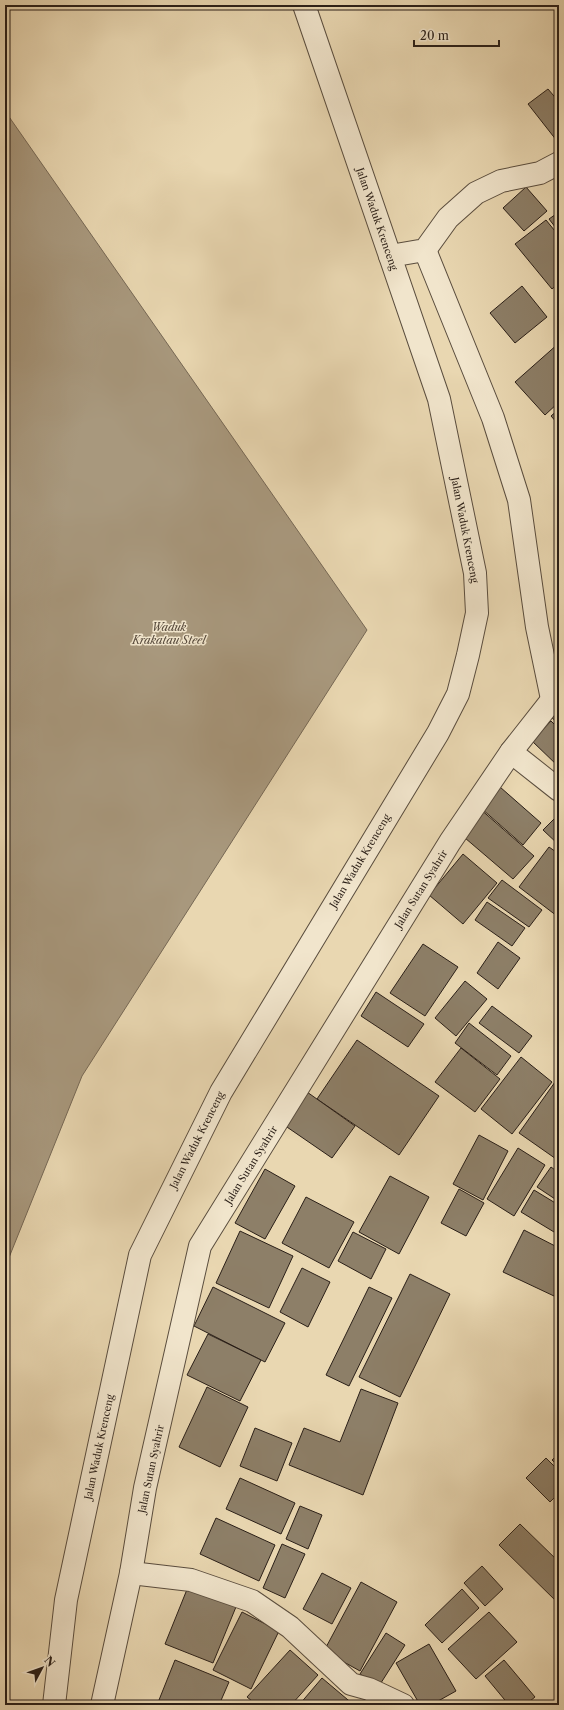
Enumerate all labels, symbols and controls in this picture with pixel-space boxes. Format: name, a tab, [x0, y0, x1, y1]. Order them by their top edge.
scale bar	[414, 22, 499, 48]
text: 20 m	[420, 28, 449, 43]
street label: Jalan Waduk Krenceng	[353, 164, 401, 273]
street label: Jalan Waduk Krenceng	[448, 474, 482, 585]
water label: Waduk Krakatau Steel	[131, 620, 207, 647]
street label: Jalan Waduk Krenceng	[326, 811, 394, 912]
street label: Jalan Sutan Syahrir	[391, 847, 451, 932]
street label: Jalan Waduk Krenceng	[166, 1089, 227, 1193]
street label: Jalan Sutan Syahrir	[221, 1123, 281, 1208]
street label: Jalan Waduk Krenceng	[81, 1392, 117, 1503]
street label: Jalan Sutan Syahrir	[135, 1423, 167, 1516]
north arrow	[22, 1648, 62, 1688]
text: N	[41, 1653, 58, 1670]

